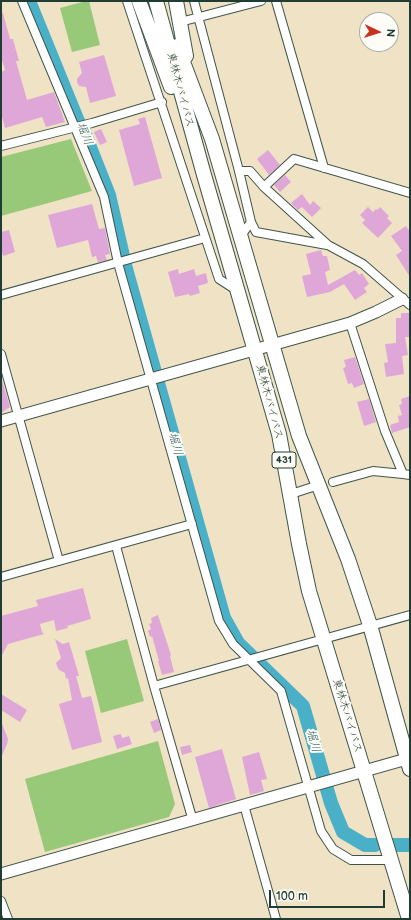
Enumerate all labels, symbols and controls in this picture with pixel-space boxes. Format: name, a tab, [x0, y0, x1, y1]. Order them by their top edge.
north arrow	[359, 12, 399, 52]
text: N	[384, 28, 397, 37]
street label: 東林木バイパス	[164, 51, 196, 129]
water label: 堀川	[73, 120, 95, 148]
street label: 東林木バイパス	[253, 363, 285, 441]
water label: 堀川	[165, 430, 185, 458]
road number: 431	[272, 452, 296, 468]
street label: 東林木バイパス	[329, 677, 365, 755]
water label: 堀川	[303, 727, 323, 755]
scale bar	[271, 882, 387, 908]
text: 100 m	[276, 889, 308, 904]

